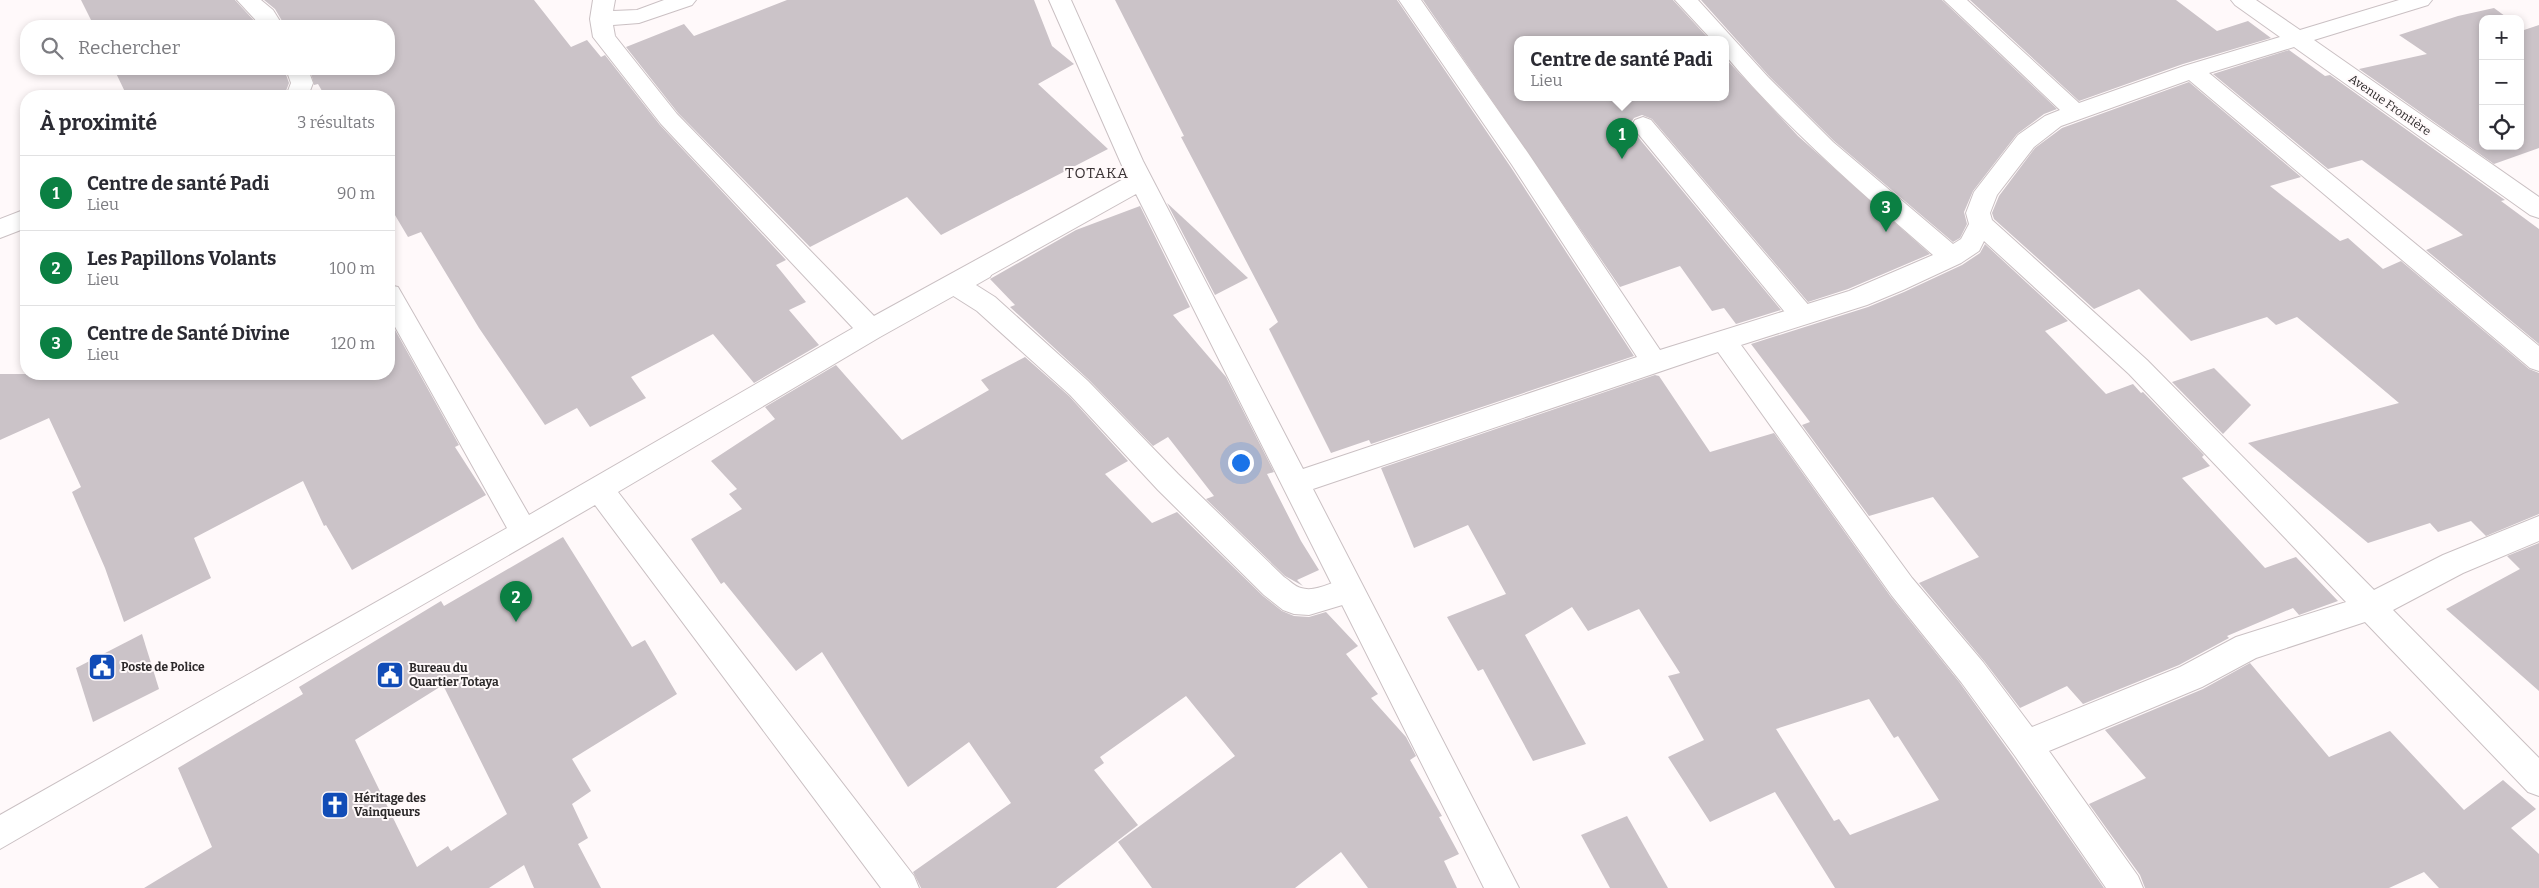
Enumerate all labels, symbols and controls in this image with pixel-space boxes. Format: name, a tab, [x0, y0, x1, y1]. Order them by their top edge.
map controls	[2479, 15, 2524, 150]
button: +	[2479, 15, 2524, 60]
search box	[20, 20, 395, 75]
icon: search	[38, 34, 66, 62]
text: Rechercher	[78, 36, 180, 59]
popup	[1514, 36, 1729, 101]
text: Centre de santé Padi	[1530, 48, 1713, 71]
button: −	[2479, 60, 2524, 105]
text: Lieu	[1530, 71, 1562, 90]
street label: Avenue Frontière	[2346, 72, 2434, 138]
button: locate	[2479, 105, 2524, 150]
text: À proximité	[40, 110, 157, 136]
text: 3 résultats	[297, 113, 375, 132]
pin: 1	[1606, 118, 1638, 159]
district label: TOTAKA	[1065, 164, 1129, 182]
text: Centre de santé Padi	[87, 172, 269, 195]
text: 1	[53, 184, 59, 203]
text: 90 m	[337, 184, 375, 203]
pin: 3	[1870, 191, 1902, 232]
text: Lieu	[87, 195, 119, 214]
text: Les Papillons Volants	[87, 247, 276, 270]
text: 2	[51, 259, 61, 278]
text: 100 m	[330, 259, 375, 278]
text: Lieu	[87, 270, 119, 289]
text: Centre de Santé Divine	[87, 322, 290, 345]
text: 3	[51, 334, 61, 353]
text: 120 m	[331, 334, 375, 353]
text: Lieu	[87, 345, 119, 364]
your location	[1228, 450, 1254, 476]
pin: 2	[500, 581, 532, 622]
public building icon: Poste de Police	[87, 652, 117, 682]
place label: Poste de Police	[121, 660, 205, 674]
public building icon: Bureau du Quartier Totaya	[375, 660, 405, 690]
place label: Bureau du Quartier Totaya	[409, 661, 499, 689]
church icon: Héritage des Vainqueurs	[320, 790, 350, 820]
place label: Héritage des Vainqueurs	[354, 791, 426, 819]

